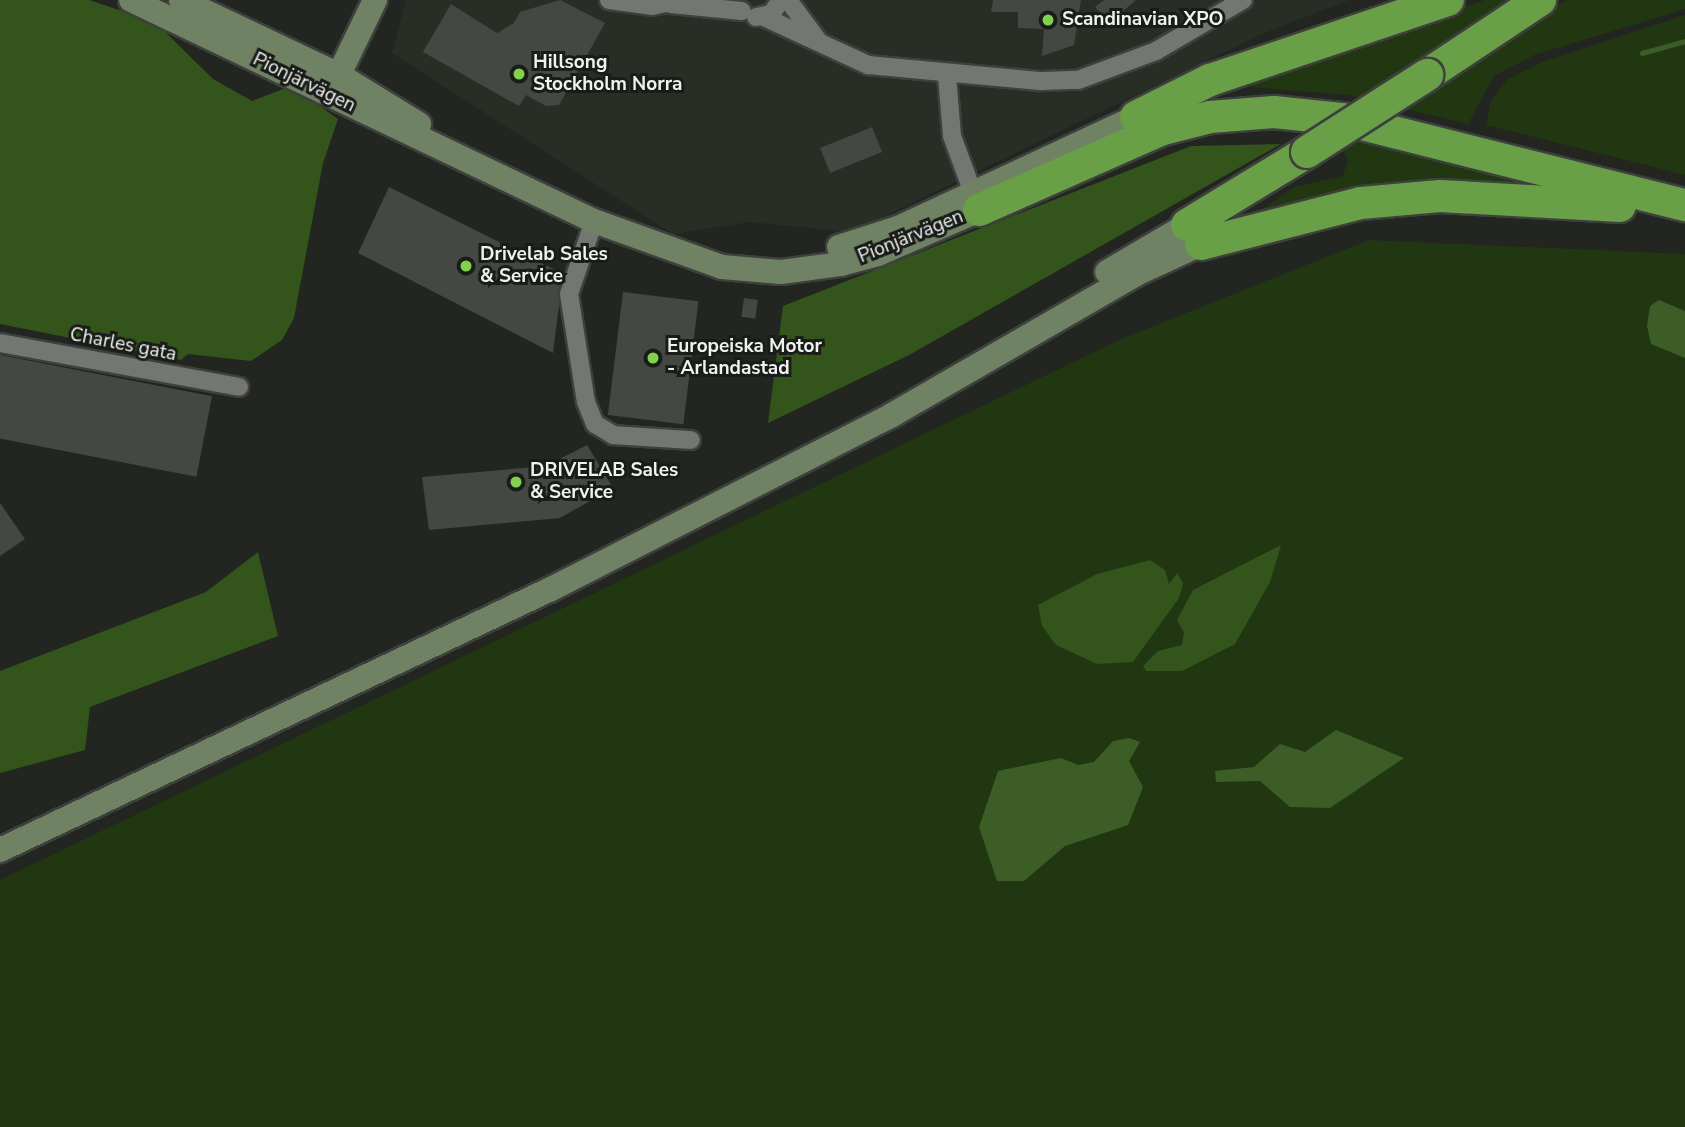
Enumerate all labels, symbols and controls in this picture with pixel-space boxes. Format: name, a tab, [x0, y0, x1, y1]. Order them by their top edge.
place label: Scandinavian XPO	[1062, 9, 1224, 31]
marker: Scandinavian XPO	[1040, 12, 1056, 28]
street label: Pionjärvägen	[249, 48, 359, 118]
place label: Hillsong Stockholm Norra	[533, 52, 682, 96]
marker: Hillsong Stockholm Norra	[511, 66, 527, 82]
street label: Pionjärvägen	[855, 206, 967, 268]
place label: Drivelab Sales & Service	[480, 244, 608, 288]
marker: Drivelab Sales & Service	[458, 258, 474, 274]
street label: Charles gata	[68, 324, 178, 366]
place label: Europeiska Motor - Arlandastad	[667, 336, 822, 380]
marker: Europeiska Motor - Arlandastad	[645, 350, 661, 366]
place label: DRIVELAB Sales & Service	[530, 460, 678, 504]
marker: DRIVELAB Sales & Service	[508, 474, 524, 490]

